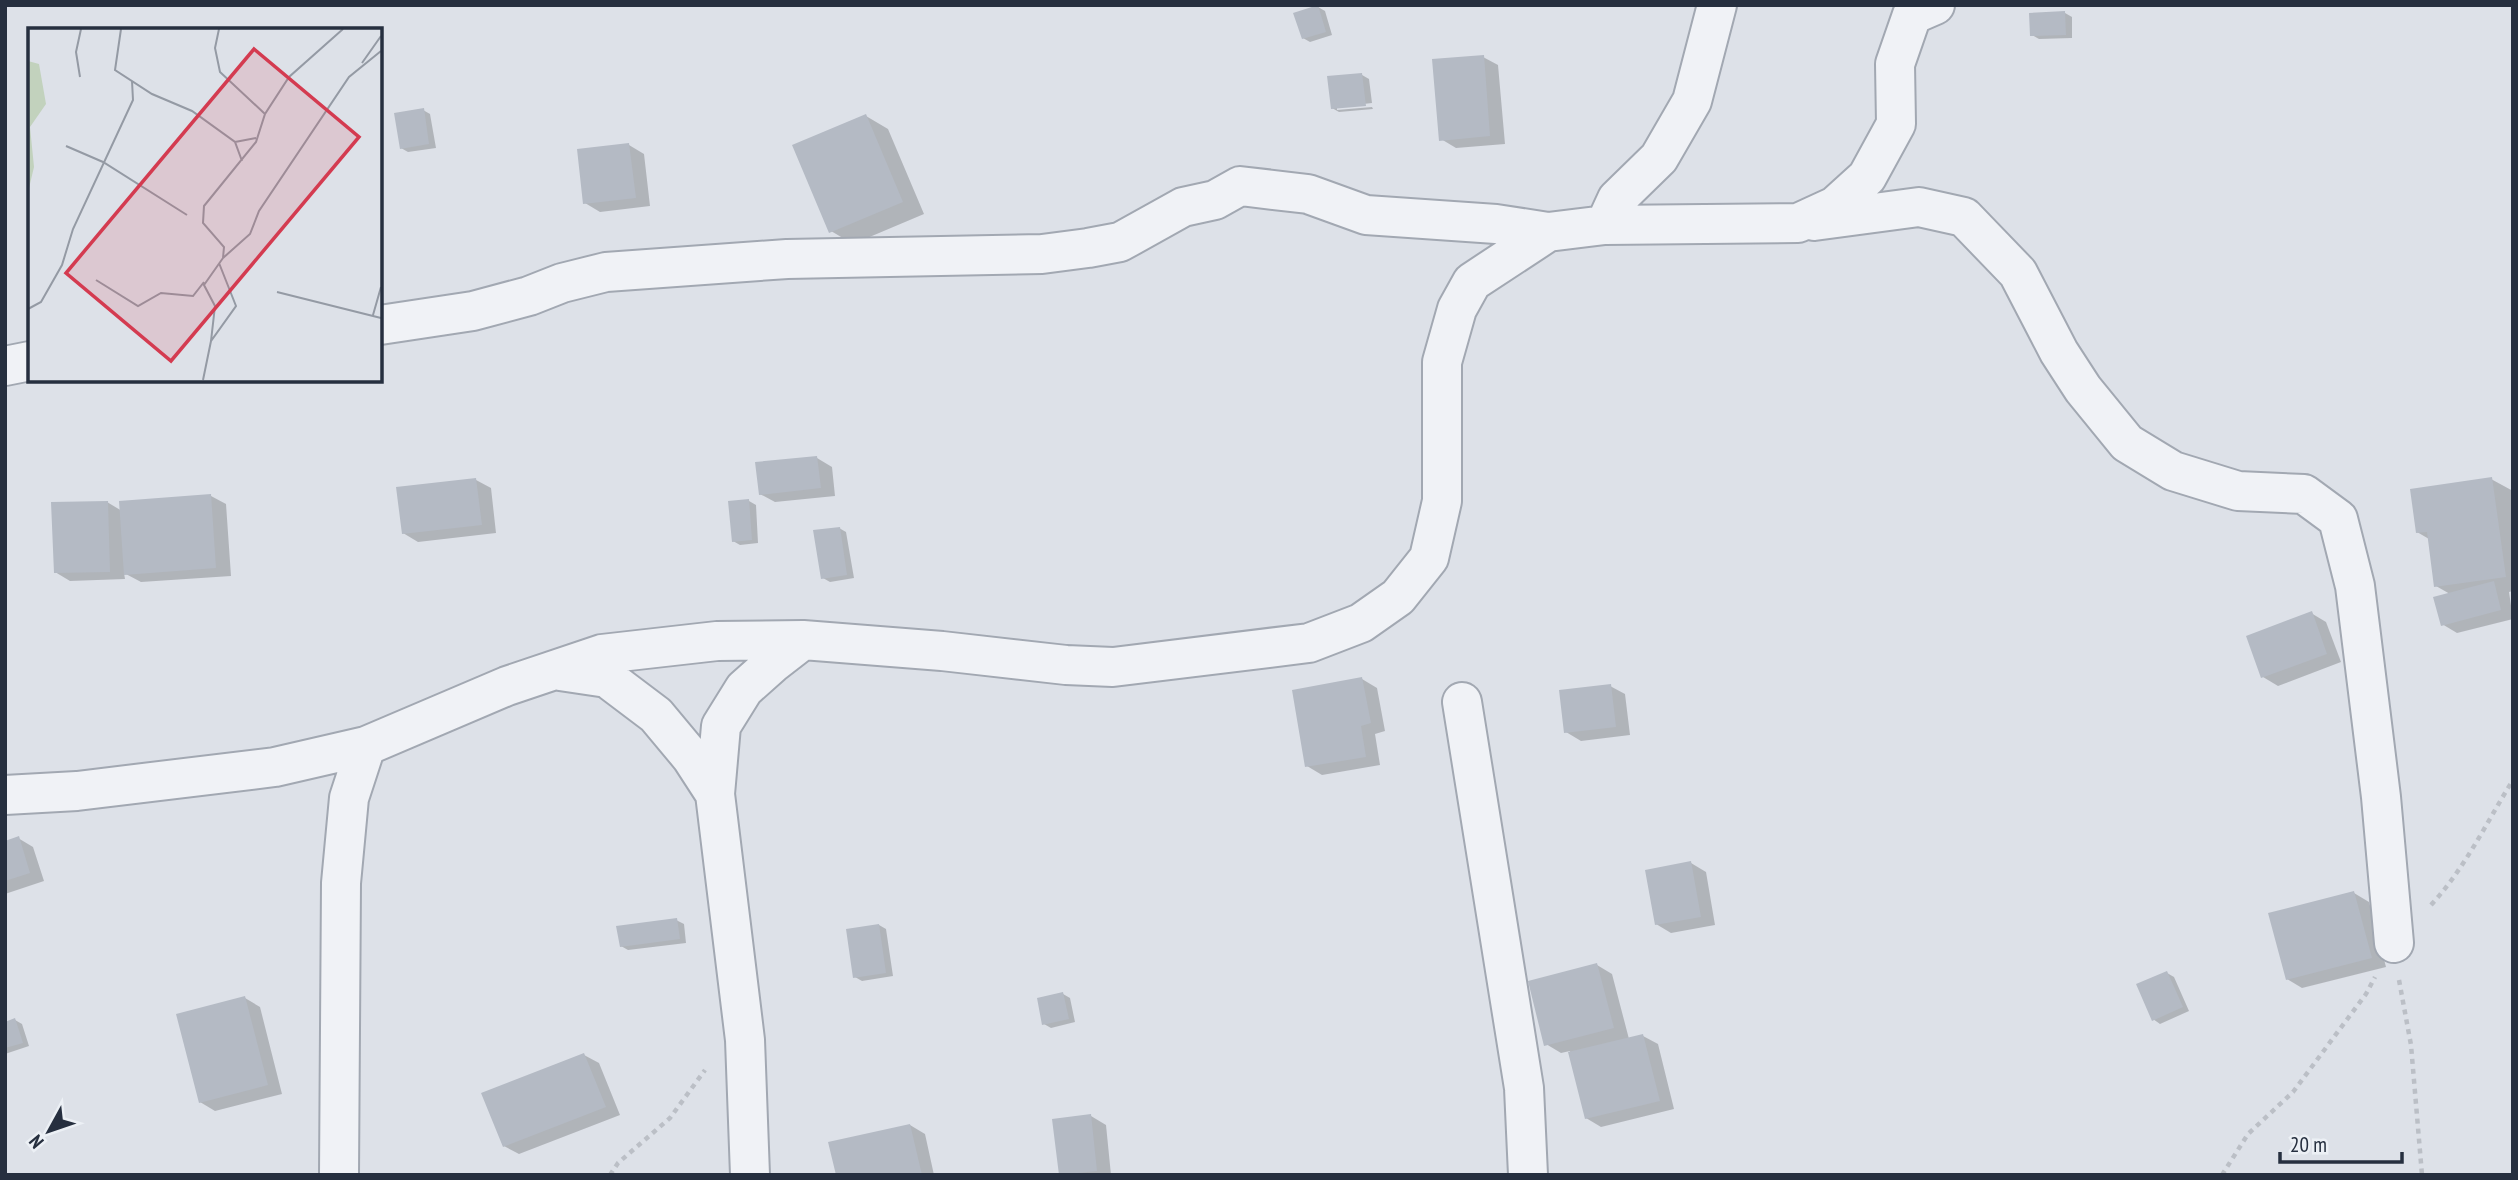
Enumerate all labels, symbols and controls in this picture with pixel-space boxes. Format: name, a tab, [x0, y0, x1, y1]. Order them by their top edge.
inset map	[28, 28, 382, 382]
north arrow	[14, 1096, 84, 1166]
scale bar	[2280, 1120, 2402, 1164]
text: N	[23, 1130, 48, 1154]
text: 20 m	[2290, 1131, 2327, 1158]

